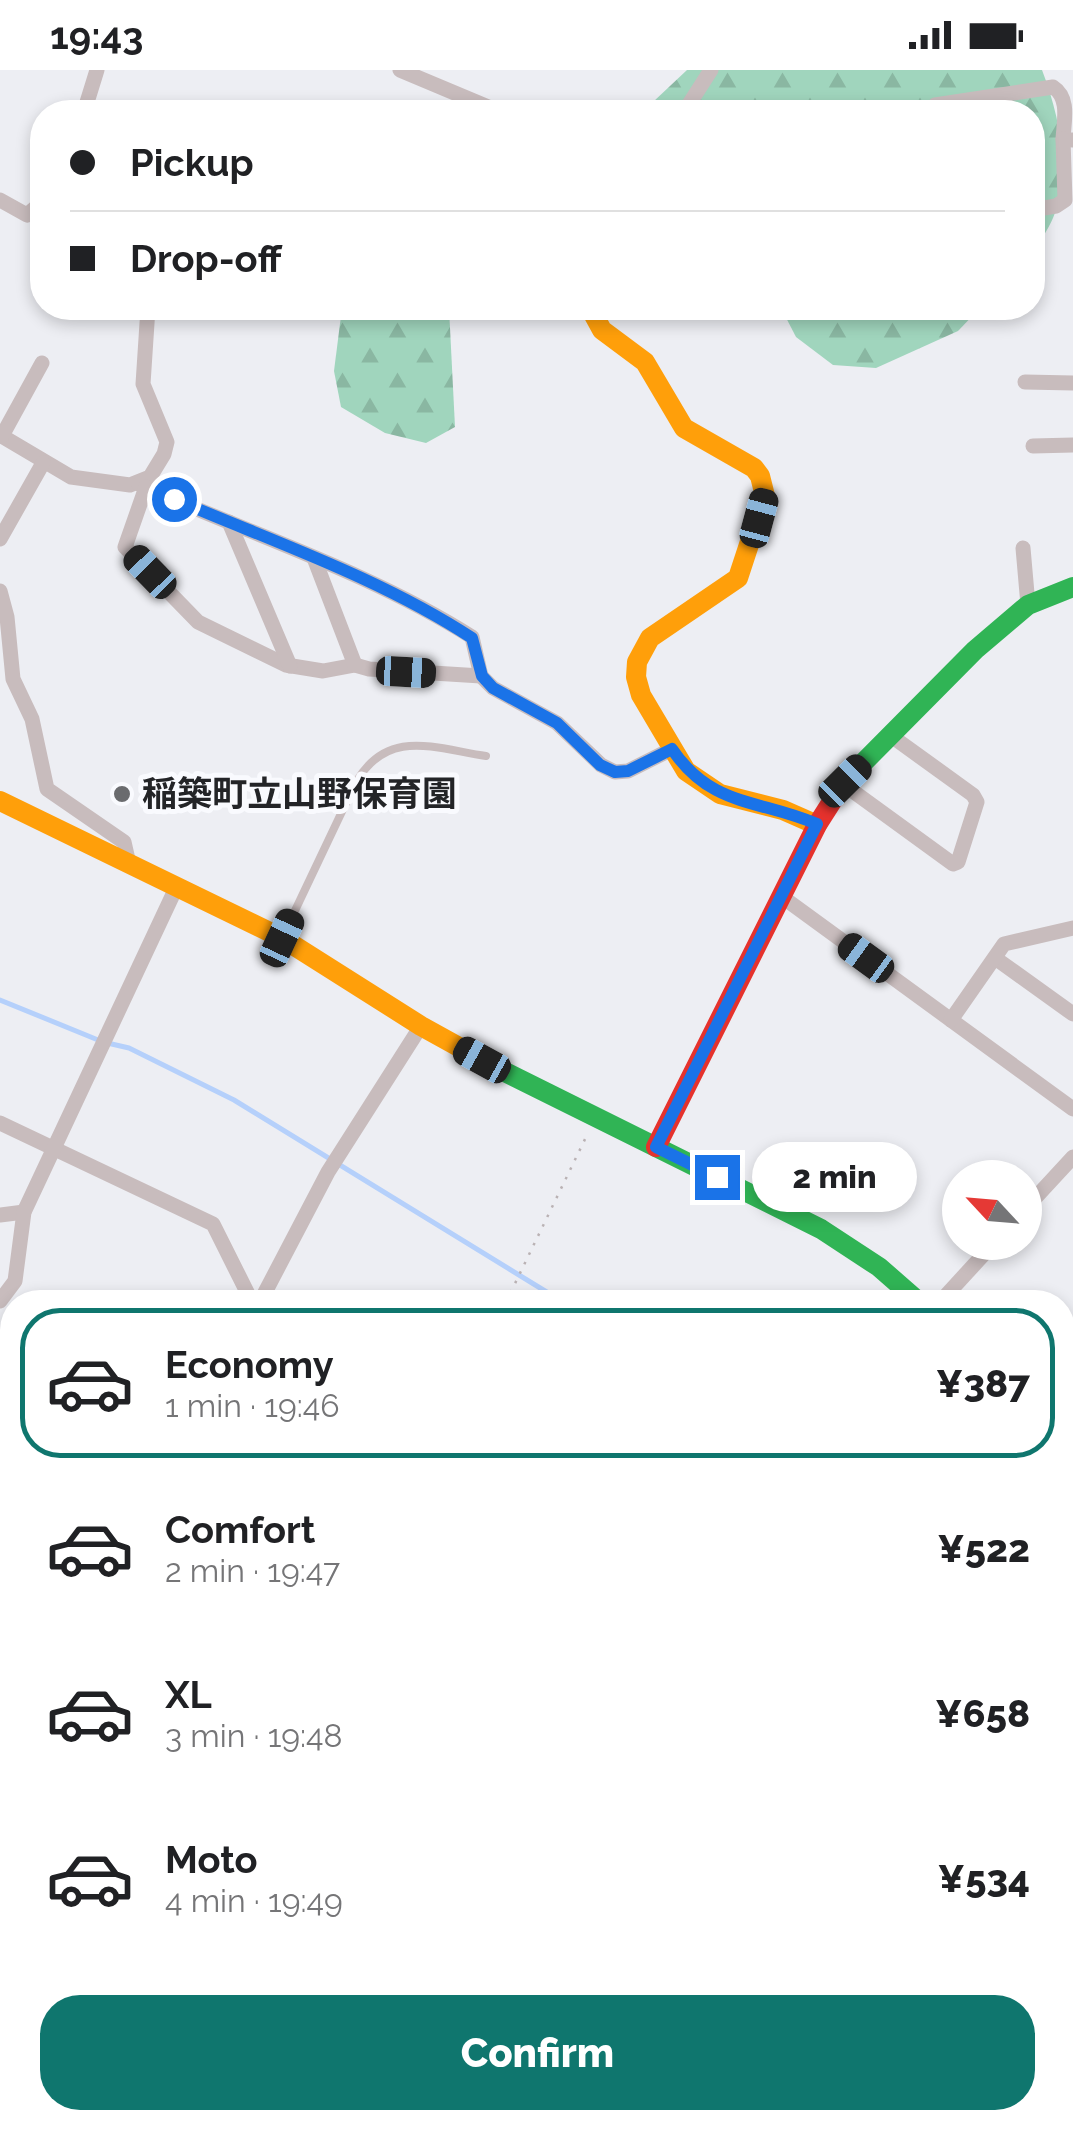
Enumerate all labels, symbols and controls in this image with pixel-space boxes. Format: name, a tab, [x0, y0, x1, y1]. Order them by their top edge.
text: 19:43	[50, 13, 143, 58]
text: Pickup	[130, 140, 254, 185]
text: Drop-off	[130, 236, 282, 281]
route start	[152, 477, 197, 522]
car	[737, 485, 781, 551]
car	[118, 540, 182, 604]
car	[375, 655, 437, 689]
car	[813, 749, 877, 813]
place label: 稲築町立山野保育園	[142, 773, 457, 814]
marker: 稲築町立山野保育園	[111, 783, 133, 805]
car	[256, 904, 308, 972]
car	[833, 928, 899, 988]
car	[448, 1032, 516, 1088]
callout: 2 min	[752, 1142, 917, 1212]
route end	[695, 1155, 740, 1200]
text: 2 min	[792, 1158, 877, 1195]
north arrow	[942, 1160, 1042, 1260]
map controls	[942, 1160, 1042, 1260]
icon: car	[45, 1338, 135, 1428]
text: Economy	[165, 1342, 334, 1387]
text: ¥387	[936, 1361, 1030, 1406]
text: 1 min · 19:46	[165, 1387, 340, 1424]
icon: car	[45, 1503, 135, 1593]
text: Comfort	[165, 1507, 315, 1552]
text: ¥522	[937, 1526, 1030, 1571]
text: 2 min · 19:47	[165, 1552, 340, 1589]
icon: car	[45, 1668, 135, 1758]
text: XL	[165, 1672, 212, 1717]
text: ¥658	[935, 1691, 1030, 1736]
text: 3 min · 19:48	[165, 1717, 343, 1754]
icon: car	[45, 1833, 135, 1923]
text: Moto	[165, 1837, 258, 1882]
text: ¥534	[938, 1856, 1030, 1901]
text: 4 min · 19:49	[165, 1882, 343, 1919]
button: Confirm	[40, 1995, 1035, 2110]

